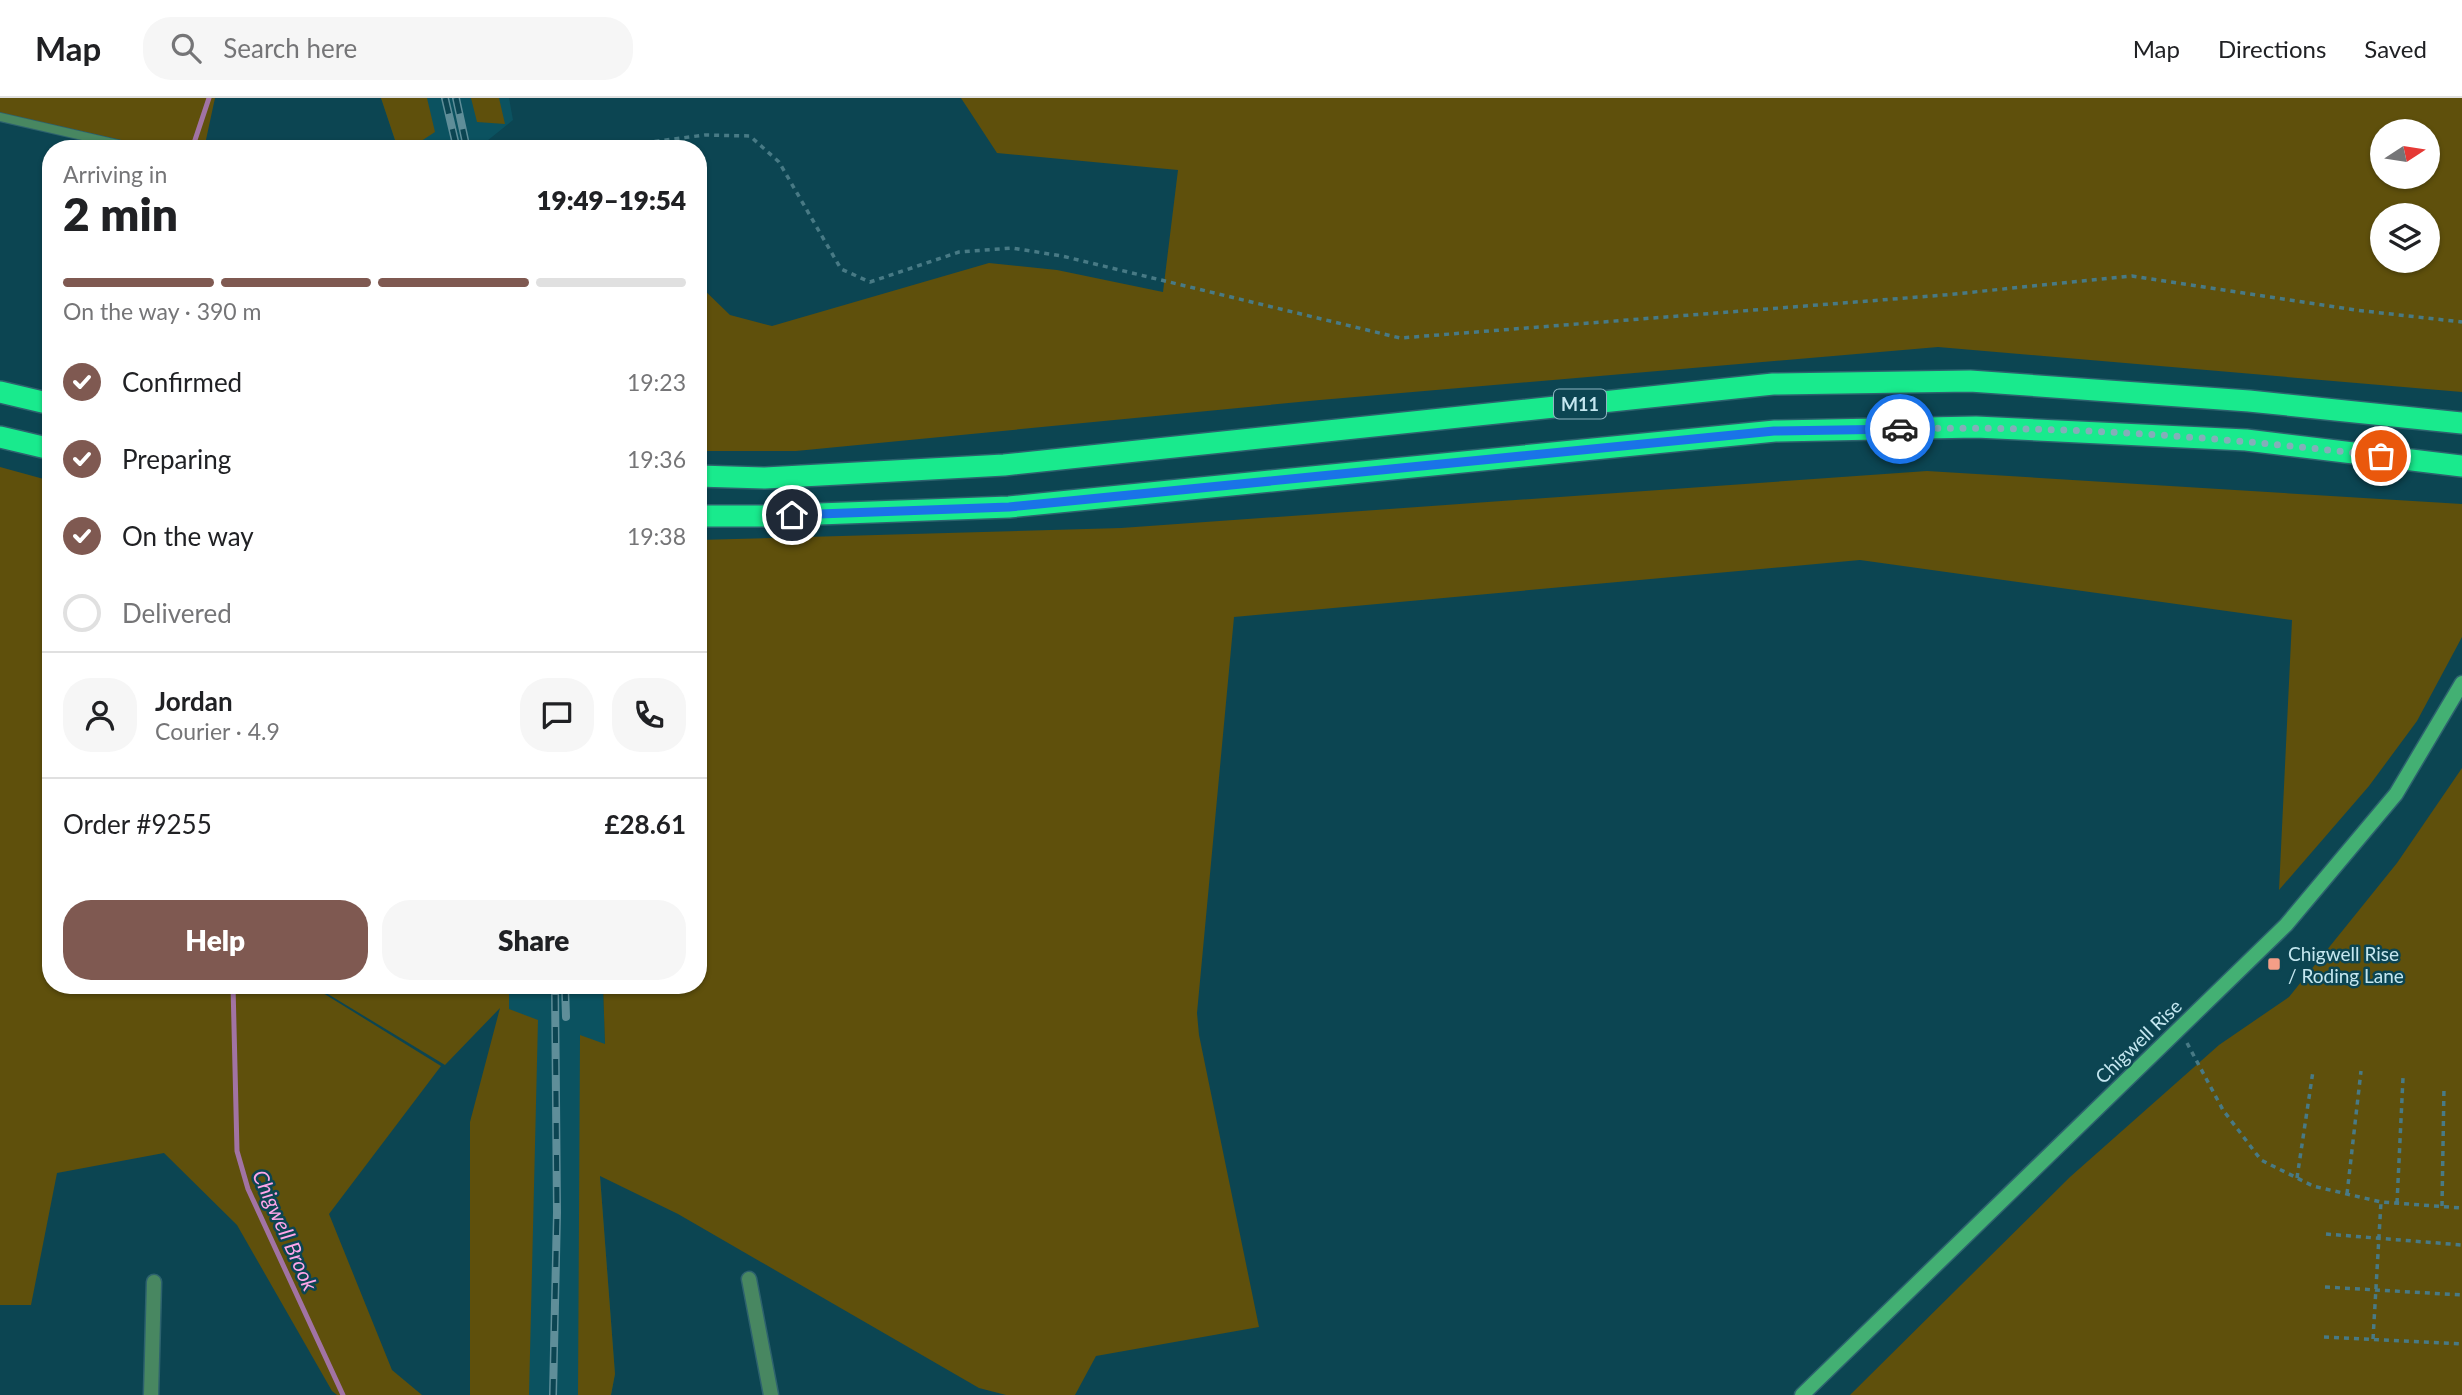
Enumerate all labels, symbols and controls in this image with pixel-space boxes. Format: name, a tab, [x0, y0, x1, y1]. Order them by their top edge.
search box	[143, 17, 633, 80]
text: Map	[35, 28, 101, 68]
icon: search	[167, 29, 205, 67]
text: Search here	[223, 32, 357, 64]
text: Map	[2133, 34, 2180, 63]
text: Directions	[2218, 34, 2326, 63]
text: Saved	[2364, 34, 2427, 63]
north arrow	[2370, 119, 2440, 189]
map controls	[2370, 119, 2440, 273]
text: Arriving in	[63, 160, 167, 188]
text: 19:49–19:54	[536, 184, 686, 216]
text: 2 min	[63, 186, 178, 241]
button: layers	[2370, 203, 2440, 273]
text: On the way · 390 m	[63, 297, 262, 325]
icon: check	[63, 363, 101, 401]
text: Confirmed	[122, 366, 242, 398]
text: 19:23	[627, 368, 686, 396]
road number: M11	[1554, 390, 1606, 418]
courier	[1865, 394, 1935, 464]
icon: car	[1881, 410, 1919, 448]
pin	[2351, 426, 2411, 486]
icon: bag	[2362, 437, 2400, 475]
icon: check	[63, 440, 101, 478]
text: Preparing	[122, 443, 231, 475]
text: 19:36	[627, 445, 686, 473]
pin	[762, 485, 822, 545]
icon: home	[773, 496, 811, 534]
icon: check	[63, 517, 101, 555]
text: On the way	[122, 520, 254, 552]
text: 19:38	[627, 522, 686, 550]
text: Delivered	[122, 597, 232, 629]
button: person	[63, 678, 137, 752]
button: chat	[520, 678, 594, 752]
button: phone	[612, 678, 686, 752]
text: Jordan	[155, 685, 233, 717]
text: Courier · 4.9	[155, 717, 280, 745]
text: Order #9255	[63, 808, 212, 840]
text: £28.61	[604, 808, 686, 840]
button: Help	[63, 900, 368, 980]
button: Share	[382, 900, 686, 980]
place label: Chigwell Rise / Roding Lane	[2288, 942, 2404, 987]
marker: Chigwell Rise / Roding Lane	[2266, 956, 2282, 972]
street label: Chigwell Rise	[2090, 994, 2186, 1088]
water label: Chigwell Brook	[248, 1166, 324, 1295]

